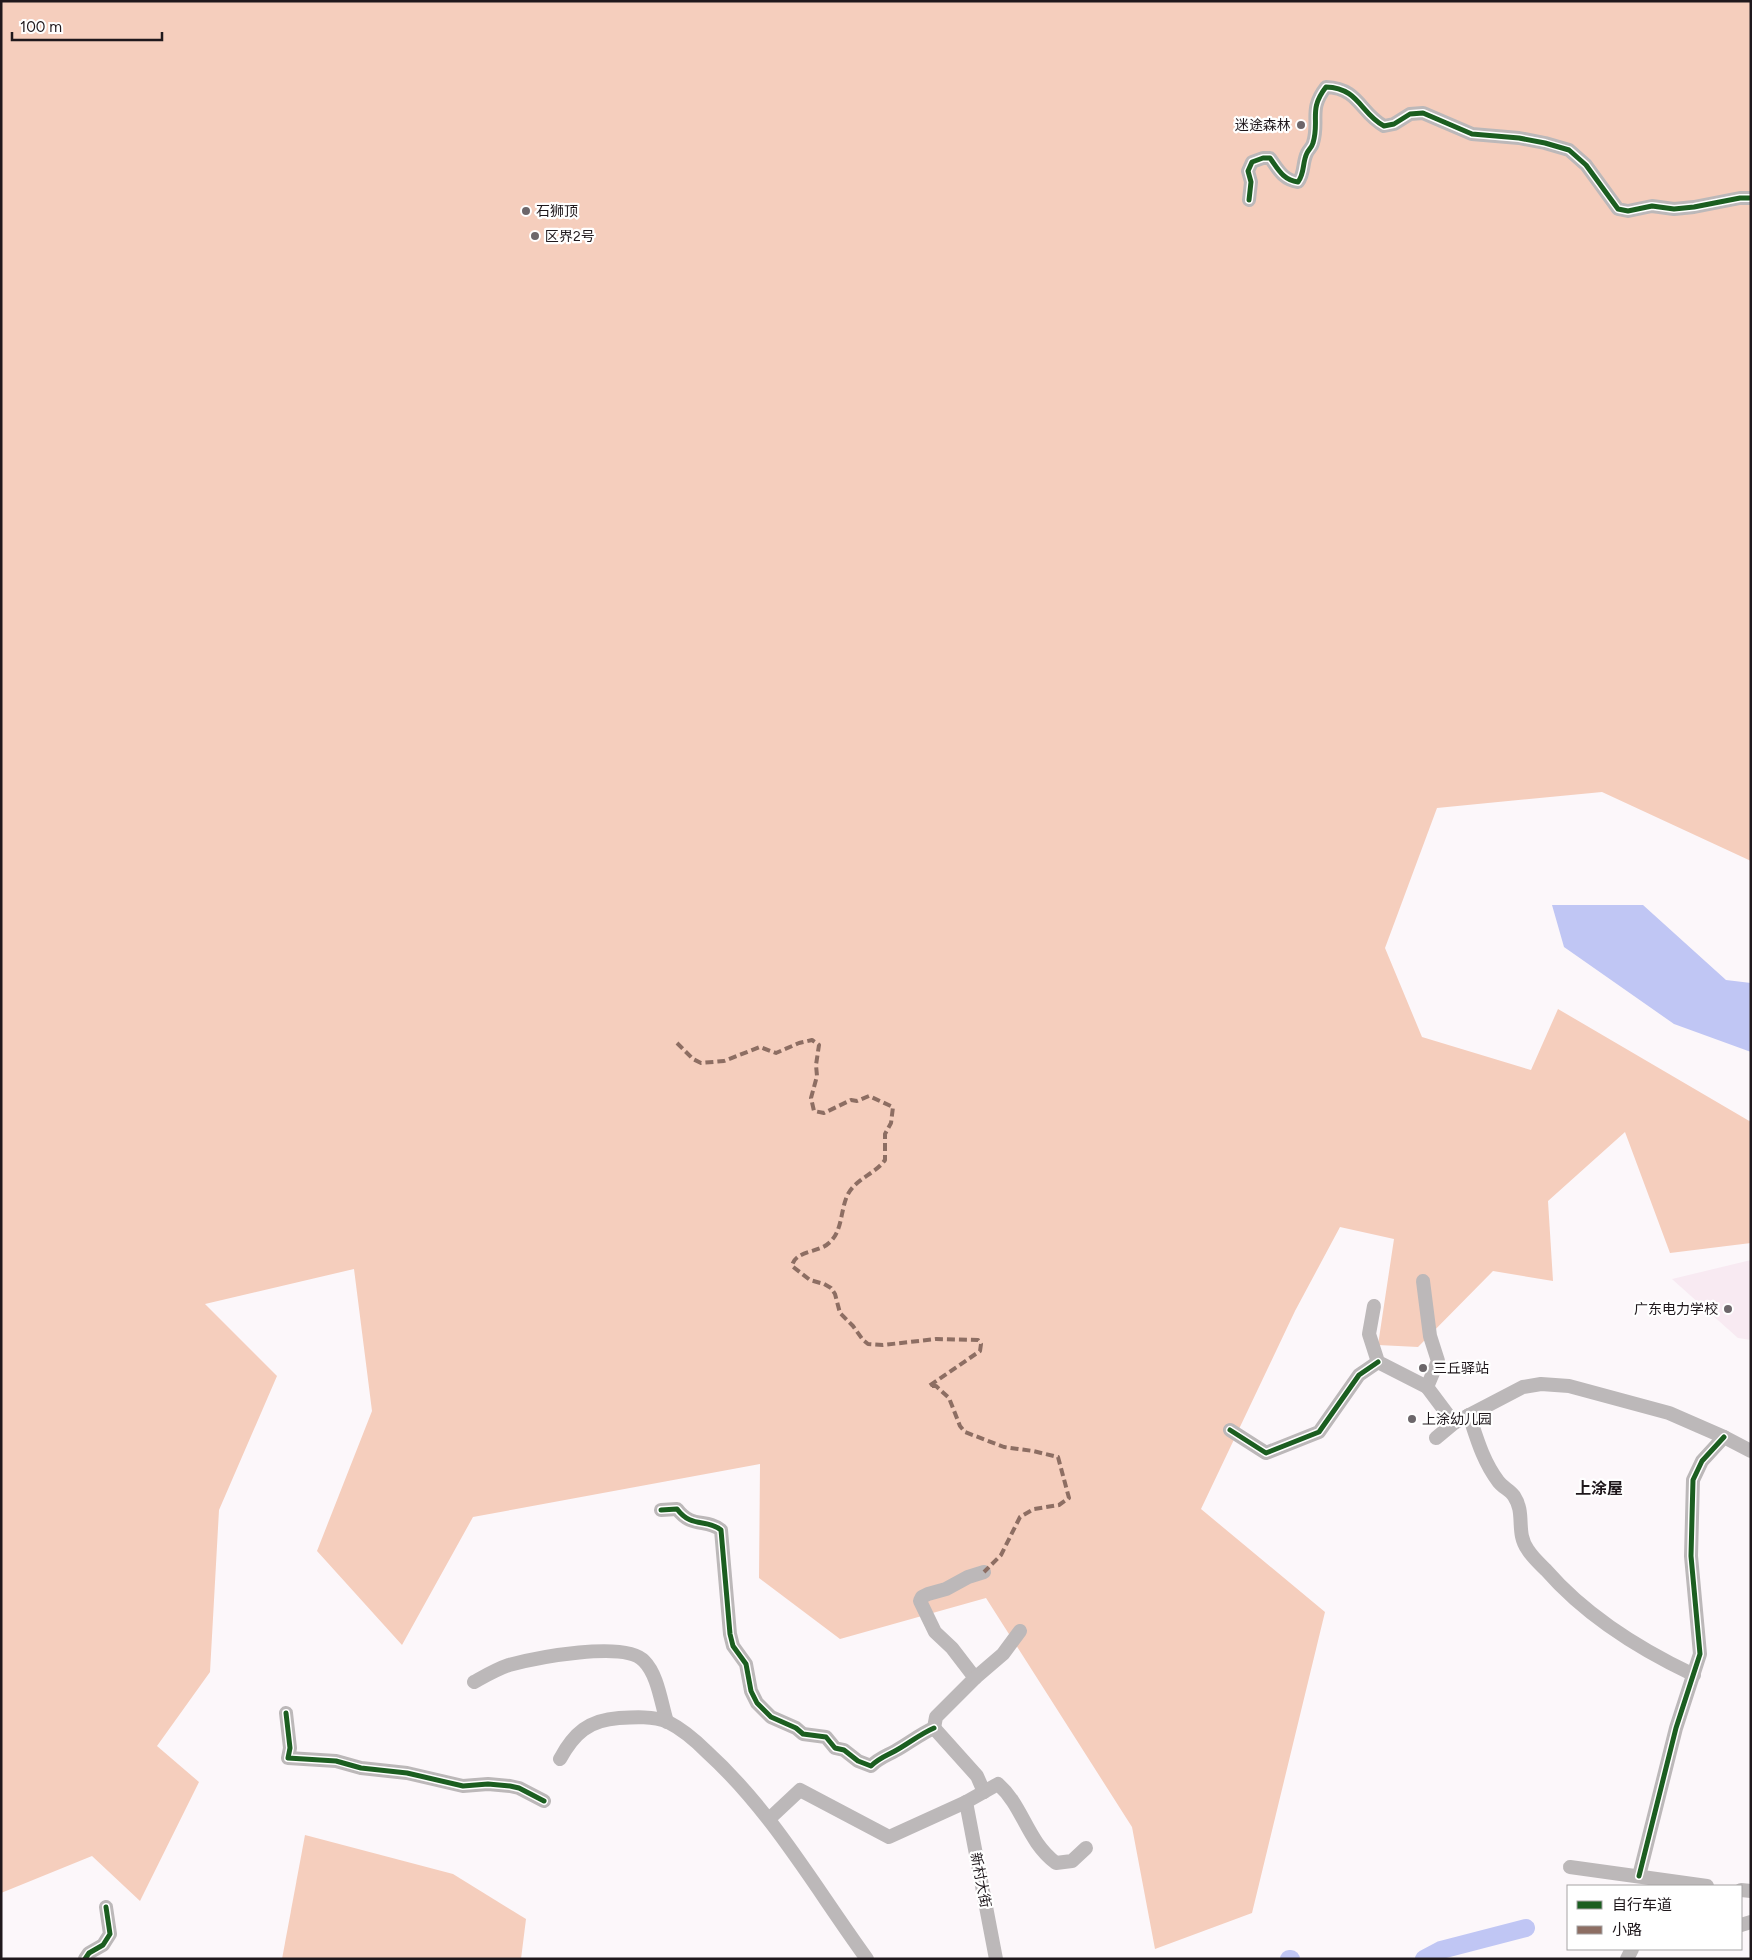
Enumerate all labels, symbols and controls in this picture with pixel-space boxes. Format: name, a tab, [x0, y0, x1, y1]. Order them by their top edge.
scale bar	[12, 10, 162, 42]
text: 100 m	[20, 18, 62, 36]
place label: 迷途森林	[1235, 117, 1291, 134]
marker: 迷途森林	[1295, 119, 1307, 131]
place label: 石狮顶	[536, 203, 578, 220]
marker: 石狮顶	[520, 205, 532, 217]
place label: 区界2号	[545, 228, 595, 245]
marker: 区界2号	[529, 230, 541, 242]
place label: 广东电力学校	[1634, 1301, 1718, 1318]
marker: 广东电力学校	[1722, 1303, 1734, 1315]
place label: 三丘驿站	[1433, 1360, 1489, 1377]
marker: 三丘驿站	[1417, 1362, 1429, 1374]
place label: 上涂幼儿园	[1422, 1411, 1492, 1428]
marker: 上涂幼儿园	[1406, 1413, 1418, 1425]
district label: 上涂屋	[1575, 1479, 1623, 1498]
street label: 新村大街	[967, 1851, 994, 1909]
legend	[1567, 1885, 1742, 1950]
text: 自行车道	[1612, 1896, 1672, 1914]
text: 小路	[1612, 1921, 1642, 1939]

